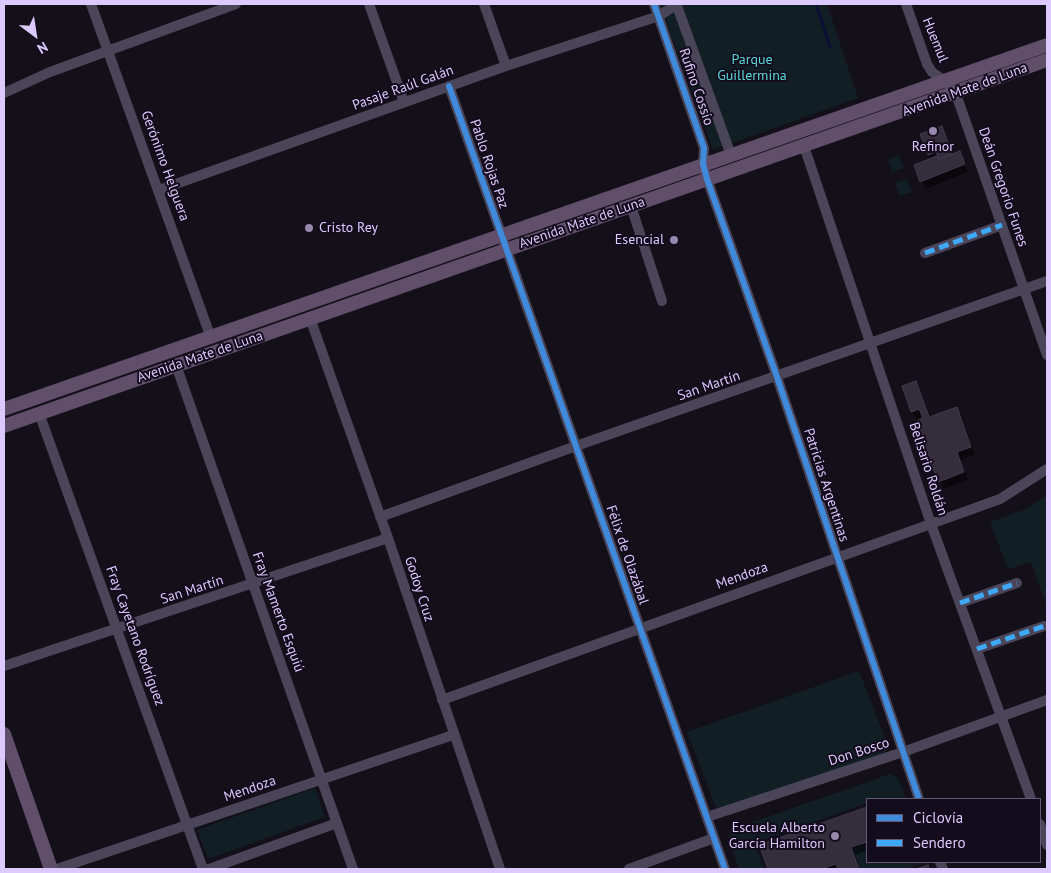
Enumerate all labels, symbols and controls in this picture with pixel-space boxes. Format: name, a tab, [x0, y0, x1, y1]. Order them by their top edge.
north arrow	[10, 10, 60, 60]
street label: Huemul	[918, 15, 952, 65]
text: N	[34, 38, 51, 58]
street label: Rufino Cossío	[675, 46, 717, 128]
park label: Parque Guillermina	[717, 52, 787, 84]
street label: Avenida Mate de Luna	[900, 60, 1030, 120]
street label: Pasaje Raúl Galán	[350, 62, 456, 114]
street label: Gerónimo Helguera	[137, 108, 193, 224]
street label: Pablo Rojas Paz	[466, 117, 512, 211]
marker: Refinor	[927, 125, 939, 137]
street label: Deán Gregorio Funes	[975, 125, 1031, 249]
place label: Refinor	[912, 139, 954, 155]
street label: Avenida Mate de Luna	[517, 194, 647, 252]
place label: Cristo Rey	[319, 220, 378, 236]
marker: Cristo Rey	[303, 222, 315, 234]
place label: Esencial	[615, 232, 664, 248]
marker: Esencial	[668, 234, 680, 246]
street label: Avenida Mate de Luna	[135, 328, 265, 386]
street label: San Martín	[675, 367, 743, 405]
street label: Belisario Roldán	[905, 420, 951, 518]
street label: Patricias Argentinas	[800, 426, 852, 544]
street label: Félix de Olazábal	[602, 503, 652, 607]
street label: Fray Mamerto Esquiú	[248, 550, 308, 674]
street label: Godoy Cruz	[401, 554, 437, 624]
street label: Mendoza	[714, 559, 770, 593]
street label: Fray Cayetano Rodríguez	[102, 564, 168, 708]
street label: San Martín	[158, 572, 226, 608]
street label: Don Bosco	[826, 734, 892, 770]
street label: Mendoza	[222, 772, 278, 806]
legend	[866, 798, 1041, 863]
text: Ciclovía	[913, 808, 963, 827]
place label: Escuela Alberto García Hamilton	[729, 820, 825, 852]
marker: Escuela Alberto García Hamilton	[829, 830, 841, 842]
text: Sendero	[913, 833, 966, 852]

